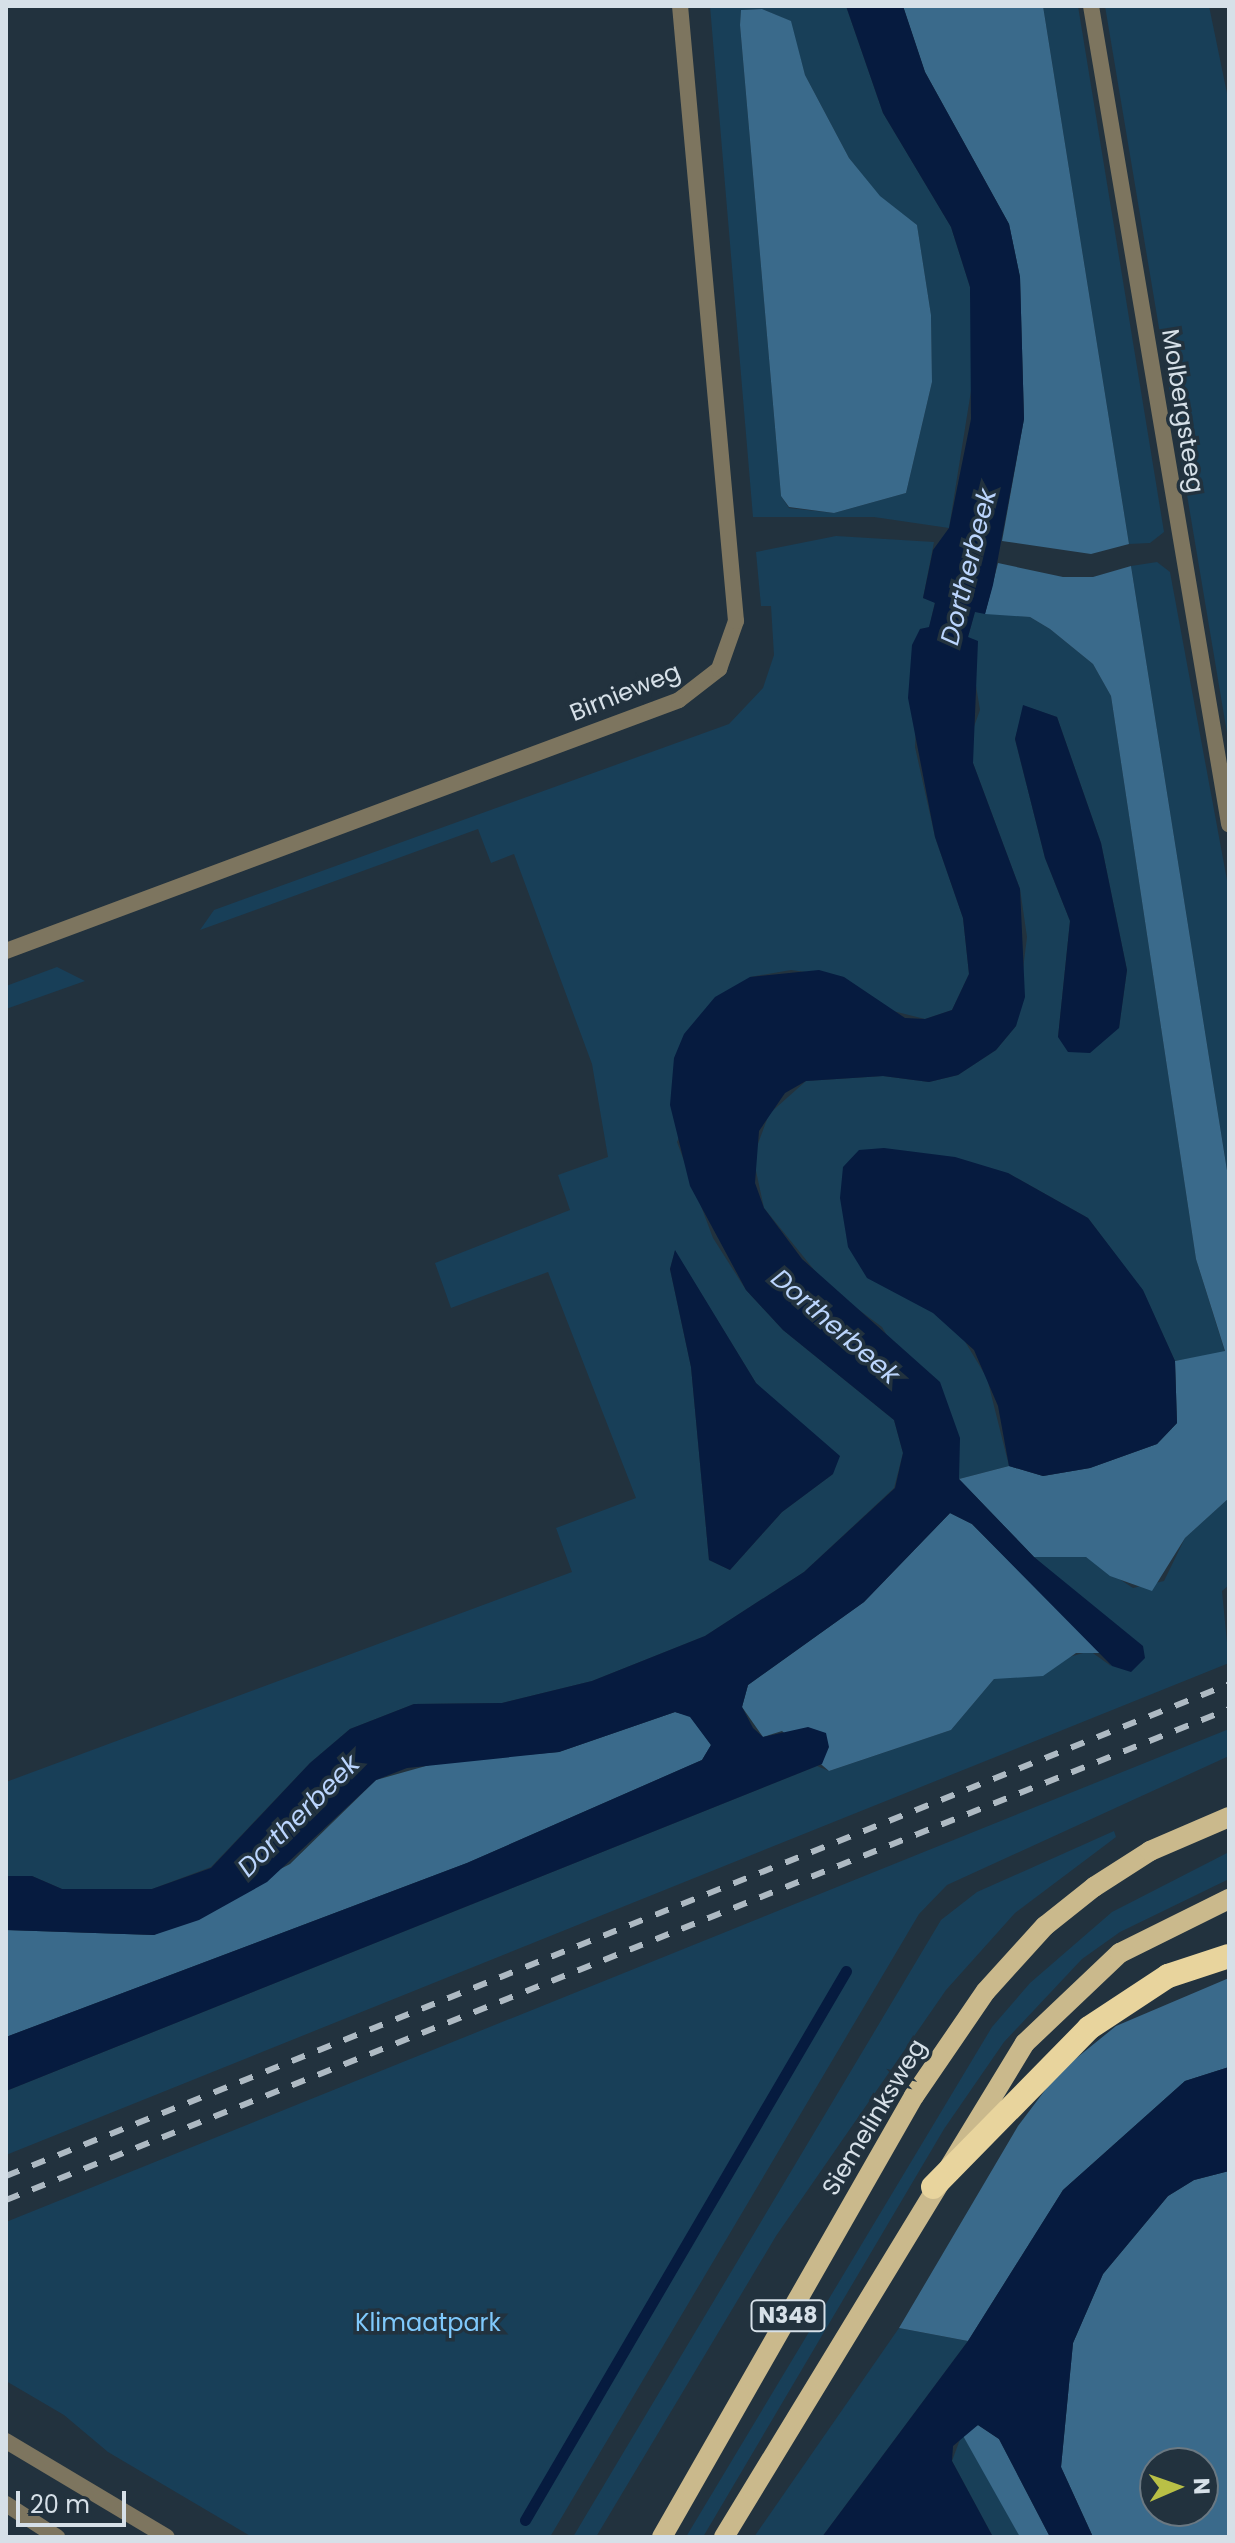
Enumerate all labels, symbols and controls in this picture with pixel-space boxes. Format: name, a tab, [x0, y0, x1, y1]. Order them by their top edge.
street label: Molbergsteeg	[1156, 327, 1210, 495]
water label: Dortherbeek	[935, 486, 1003, 648]
street label: Birnieweg	[566, 657, 684, 727]
water label: Dortherbeek	[764, 1263, 906, 1391]
water label: Dortherbeek	[231, 1748, 367, 1884]
street label: Siemelinksweg	[816, 2034, 932, 2200]
road number: N348	[750, 2298, 826, 2334]
park label: Klimaatpark	[355, 2309, 501, 2337]
north arrow	[1139, 2447, 1219, 2527]
scale bar	[20, 2475, 130, 2525]
text: N	[1186, 2477, 1217, 2495]
text: 20 m	[30, 2488, 90, 2521]

